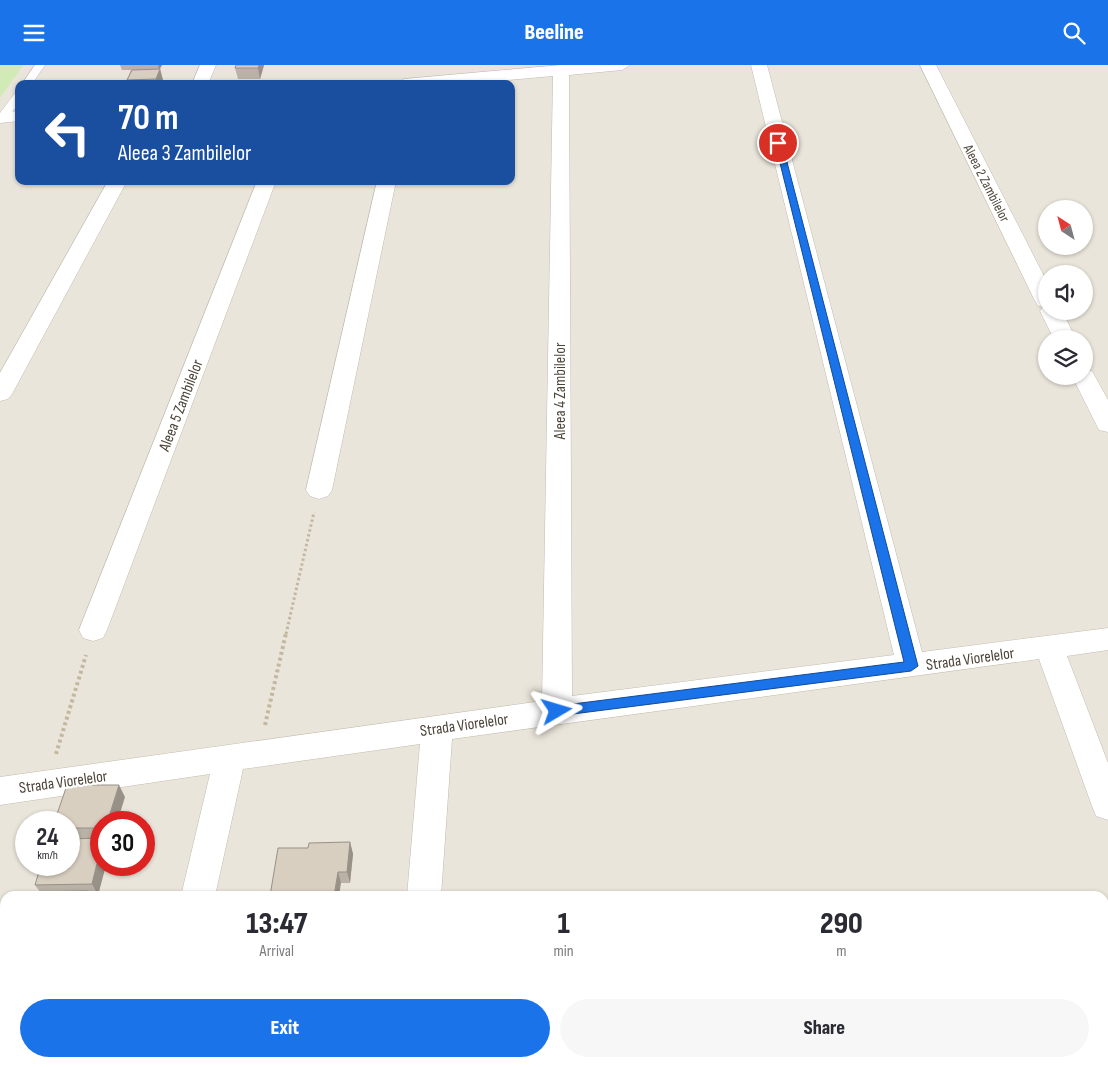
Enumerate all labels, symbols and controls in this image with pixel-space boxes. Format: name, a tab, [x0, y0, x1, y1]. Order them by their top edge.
icon: menu	[20, 19, 48, 47]
text: Beeline	[524, 19, 584, 46]
icon: search	[1060, 19, 1088, 47]
text: 70 m	[118, 97, 178, 140]
icon: left	[35, 100, 100, 165]
pin	[757, 122, 799, 164]
icon: arrive	[764, 129, 792, 157]
text: Aleea 3 Zambilelor	[118, 140, 251, 167]
street label: Aleea 2 Zambilelor	[959, 141, 1013, 225]
north arrow	[1038, 200, 1092, 255]
map controls	[1038, 200, 1093, 385]
button: sound	[1038, 265, 1093, 320]
button: layers	[1038, 330, 1093, 385]
street label: Aleea 4 Zambilelor	[551, 342, 570, 440]
street label: Aleea 5 Zambilelor	[155, 357, 208, 455]
street label: Strada Viorelelor	[925, 644, 1016, 675]
position arrow	[530, 684, 582, 736]
street label: Strada Viorelelor	[419, 710, 510, 741]
street label: Strada Viorelelor	[18, 767, 109, 798]
speed limit sign: 30	[90, 811, 155, 876]
text: 24	[36, 822, 59, 853]
text: km/h	[37, 848, 58, 863]
text: 13:47	[246, 906, 307, 942]
text: 1	[557, 906, 570, 942]
text: 290	[820, 906, 863, 942]
text: Arrival	[260, 942, 294, 961]
text: min	[554, 942, 574, 961]
text: m	[836, 942, 846, 961]
button: Exit	[20, 999, 550, 1057]
button: Share	[560, 999, 1089, 1057]

